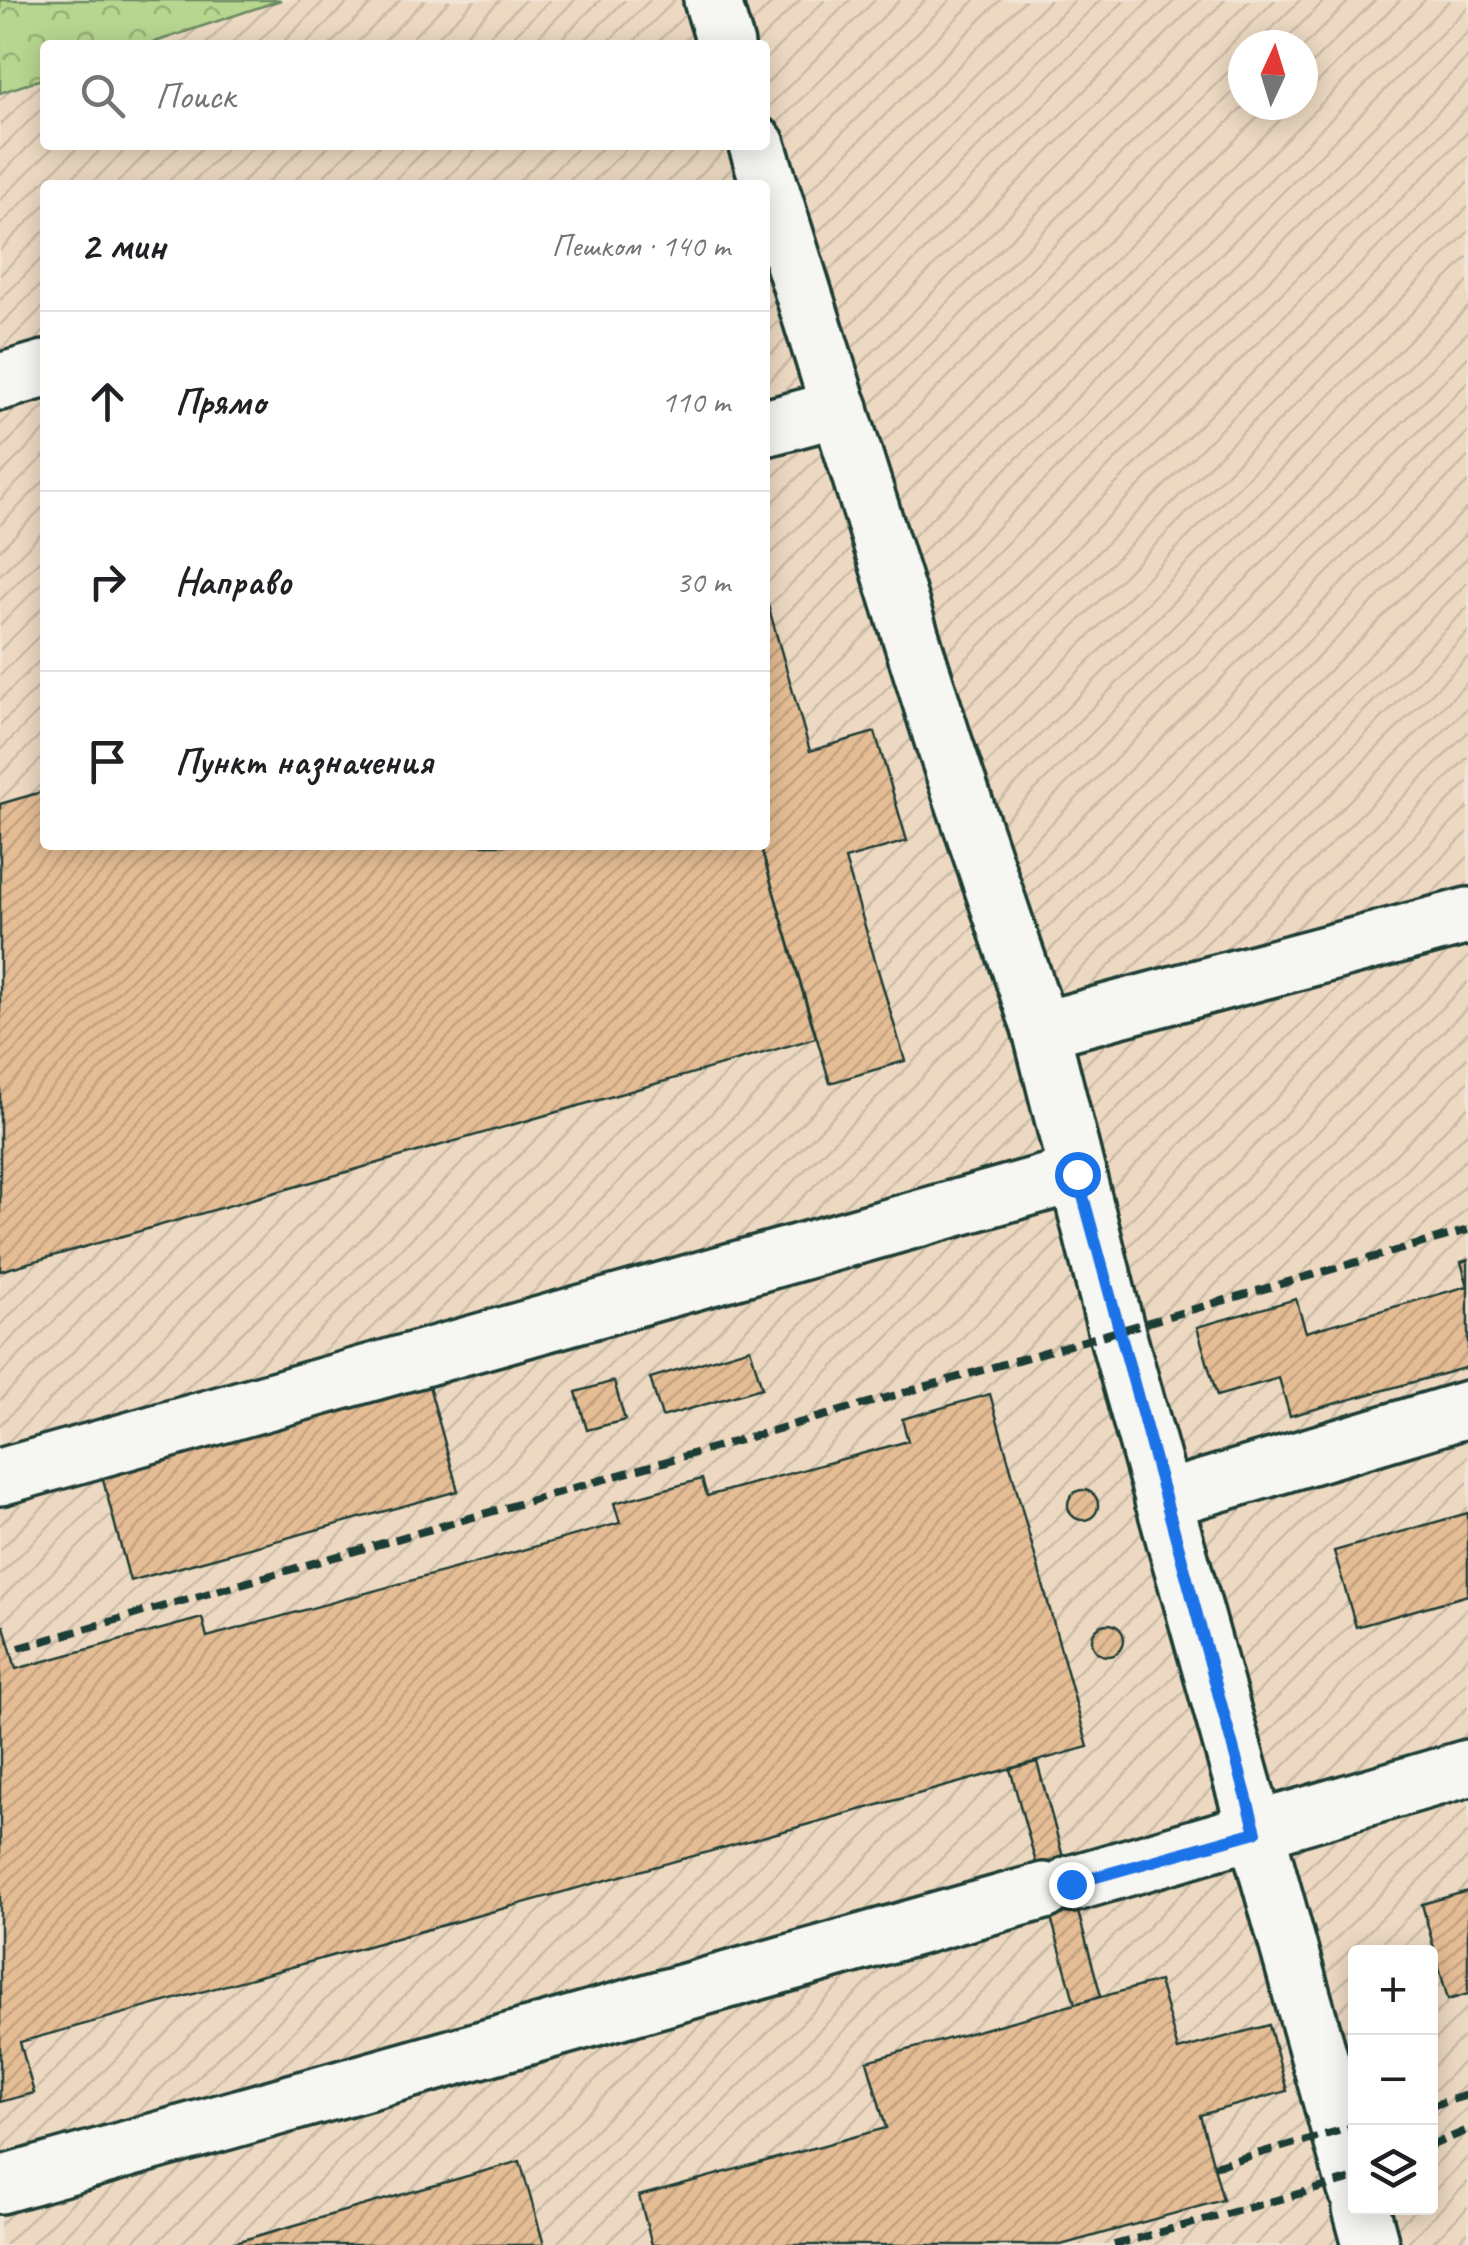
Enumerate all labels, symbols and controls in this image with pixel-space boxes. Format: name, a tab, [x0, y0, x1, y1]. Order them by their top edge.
north arrow	[1228, 30, 1318, 120]
search box	[40, 40, 770, 150]
icon: search	[75, 68, 130, 123]
text: Поиск	[155, 72, 235, 119]
text: 2 мин	[80, 219, 165, 272]
text: Пешком · 140 m	[551, 225, 730, 266]
icon: ahead	[80, 374, 135, 429]
text: Прямо	[175, 378, 265, 425]
text: 110 m	[661, 381, 730, 422]
icon: right	[80, 554, 135, 609]
text: Направо	[175, 558, 291, 605]
text: 30 m	[676, 561, 730, 602]
icon: arrive	[80, 734, 135, 789]
text: Пункт назначения	[175, 738, 432, 785]
route start	[1055, 1152, 1101, 1198]
route end	[1049, 1862, 1095, 1908]
map controls	[1348, 1945, 1438, 2215]
button: +	[1348, 1945, 1438, 2035]
button: −	[1348, 2035, 1438, 2125]
button: layers	[1348, 2125, 1438, 2215]

